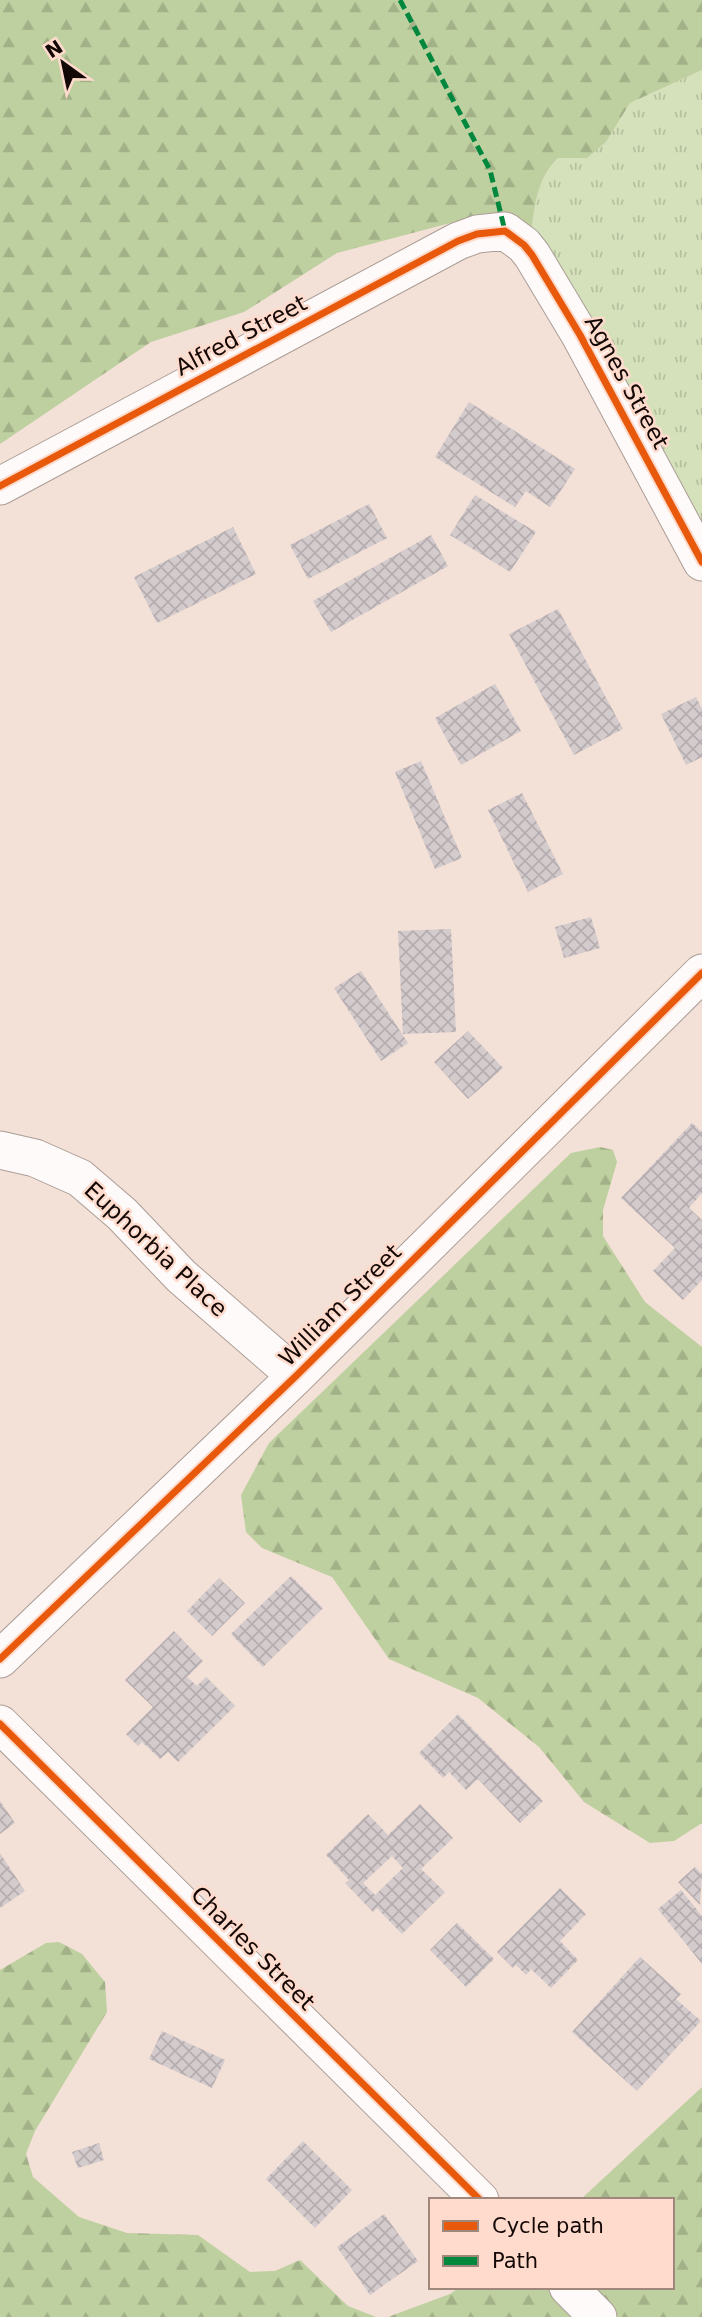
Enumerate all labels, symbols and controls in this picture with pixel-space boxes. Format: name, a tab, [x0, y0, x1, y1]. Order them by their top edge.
north arrow	[28, 28, 98, 98]
text: N	[41, 35, 66, 62]
street label: Alfred Street	[171, 289, 311, 381]
street label: Agnes Street	[580, 311, 674, 453]
street label: Euphorbia Place	[79, 1176, 233, 1322]
street label: William Street	[274, 1239, 406, 1371]
street label: Charles Street	[186, 1881, 320, 2015]
legend	[429, 2198, 674, 2289]
text: Cycle path	[492, 2214, 604, 2238]
text: Path	[492, 2249, 538, 2273]

